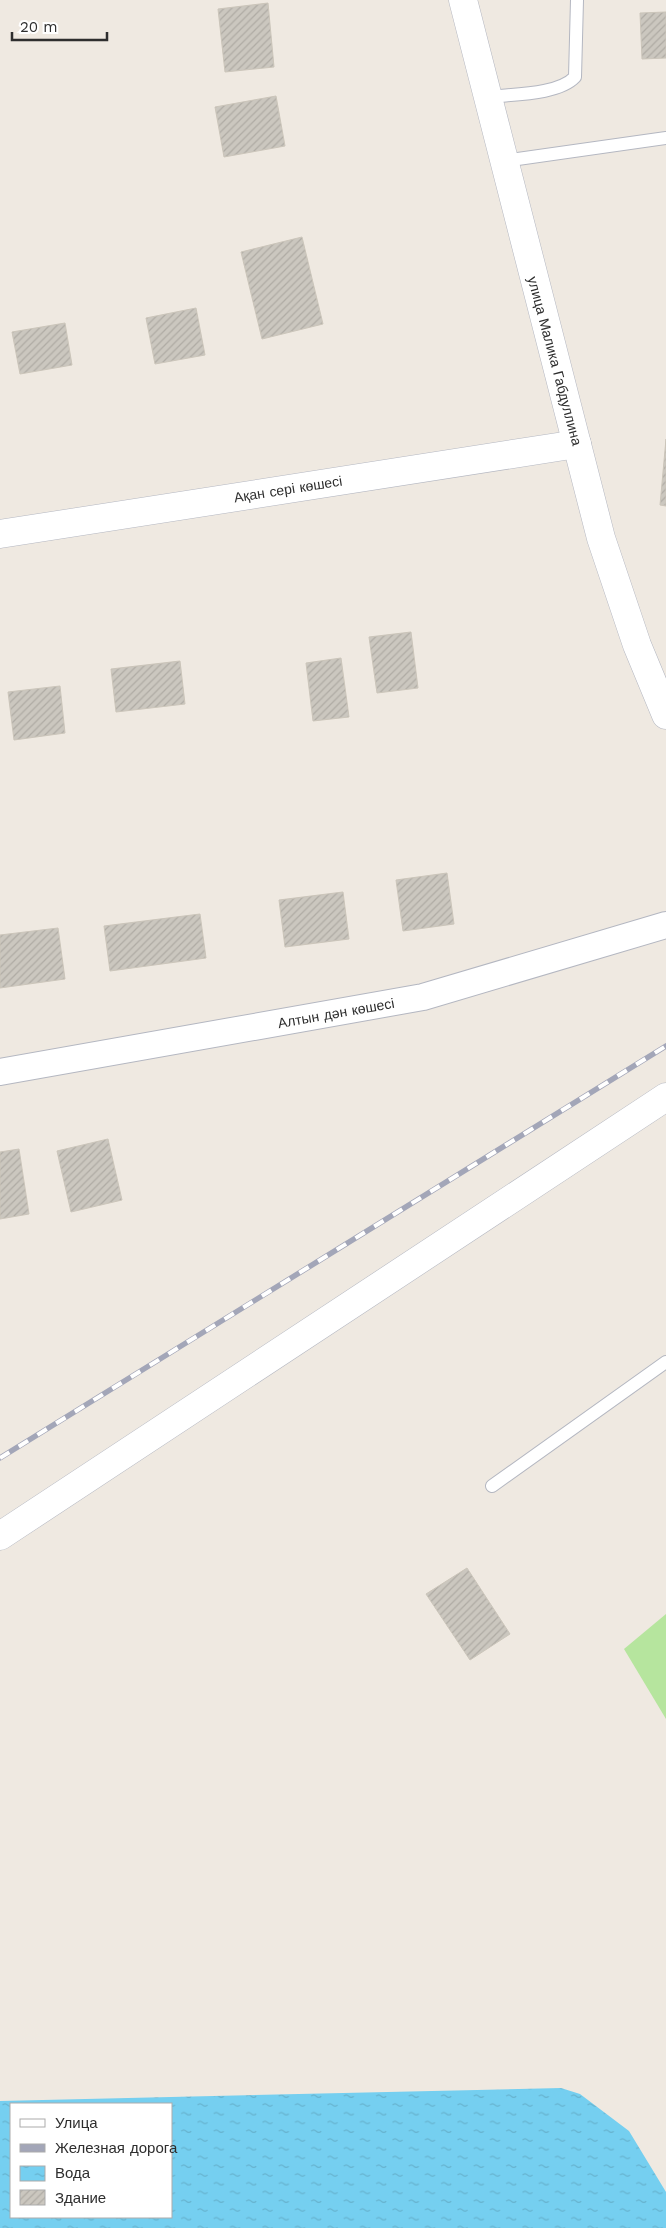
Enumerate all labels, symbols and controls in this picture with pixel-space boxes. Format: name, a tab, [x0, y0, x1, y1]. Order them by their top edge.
scale bar	[12, 10, 108, 42]
text: 20 m	[20, 18, 58, 36]
street label: улица Малика Габдуллина	[525, 275, 585, 447]
street label: Ақан сері көшесі	[233, 473, 343, 505]
street label: Алтын дән көшесі	[277, 995, 395, 1031]
legend	[10, 2103, 172, 2218]
text: Улица	[55, 2114, 98, 2132]
text: Железная дорога	[55, 2139, 178, 2157]
text: Вода	[55, 2164, 91, 2182]
text: Здание	[55, 2189, 106, 2207]

